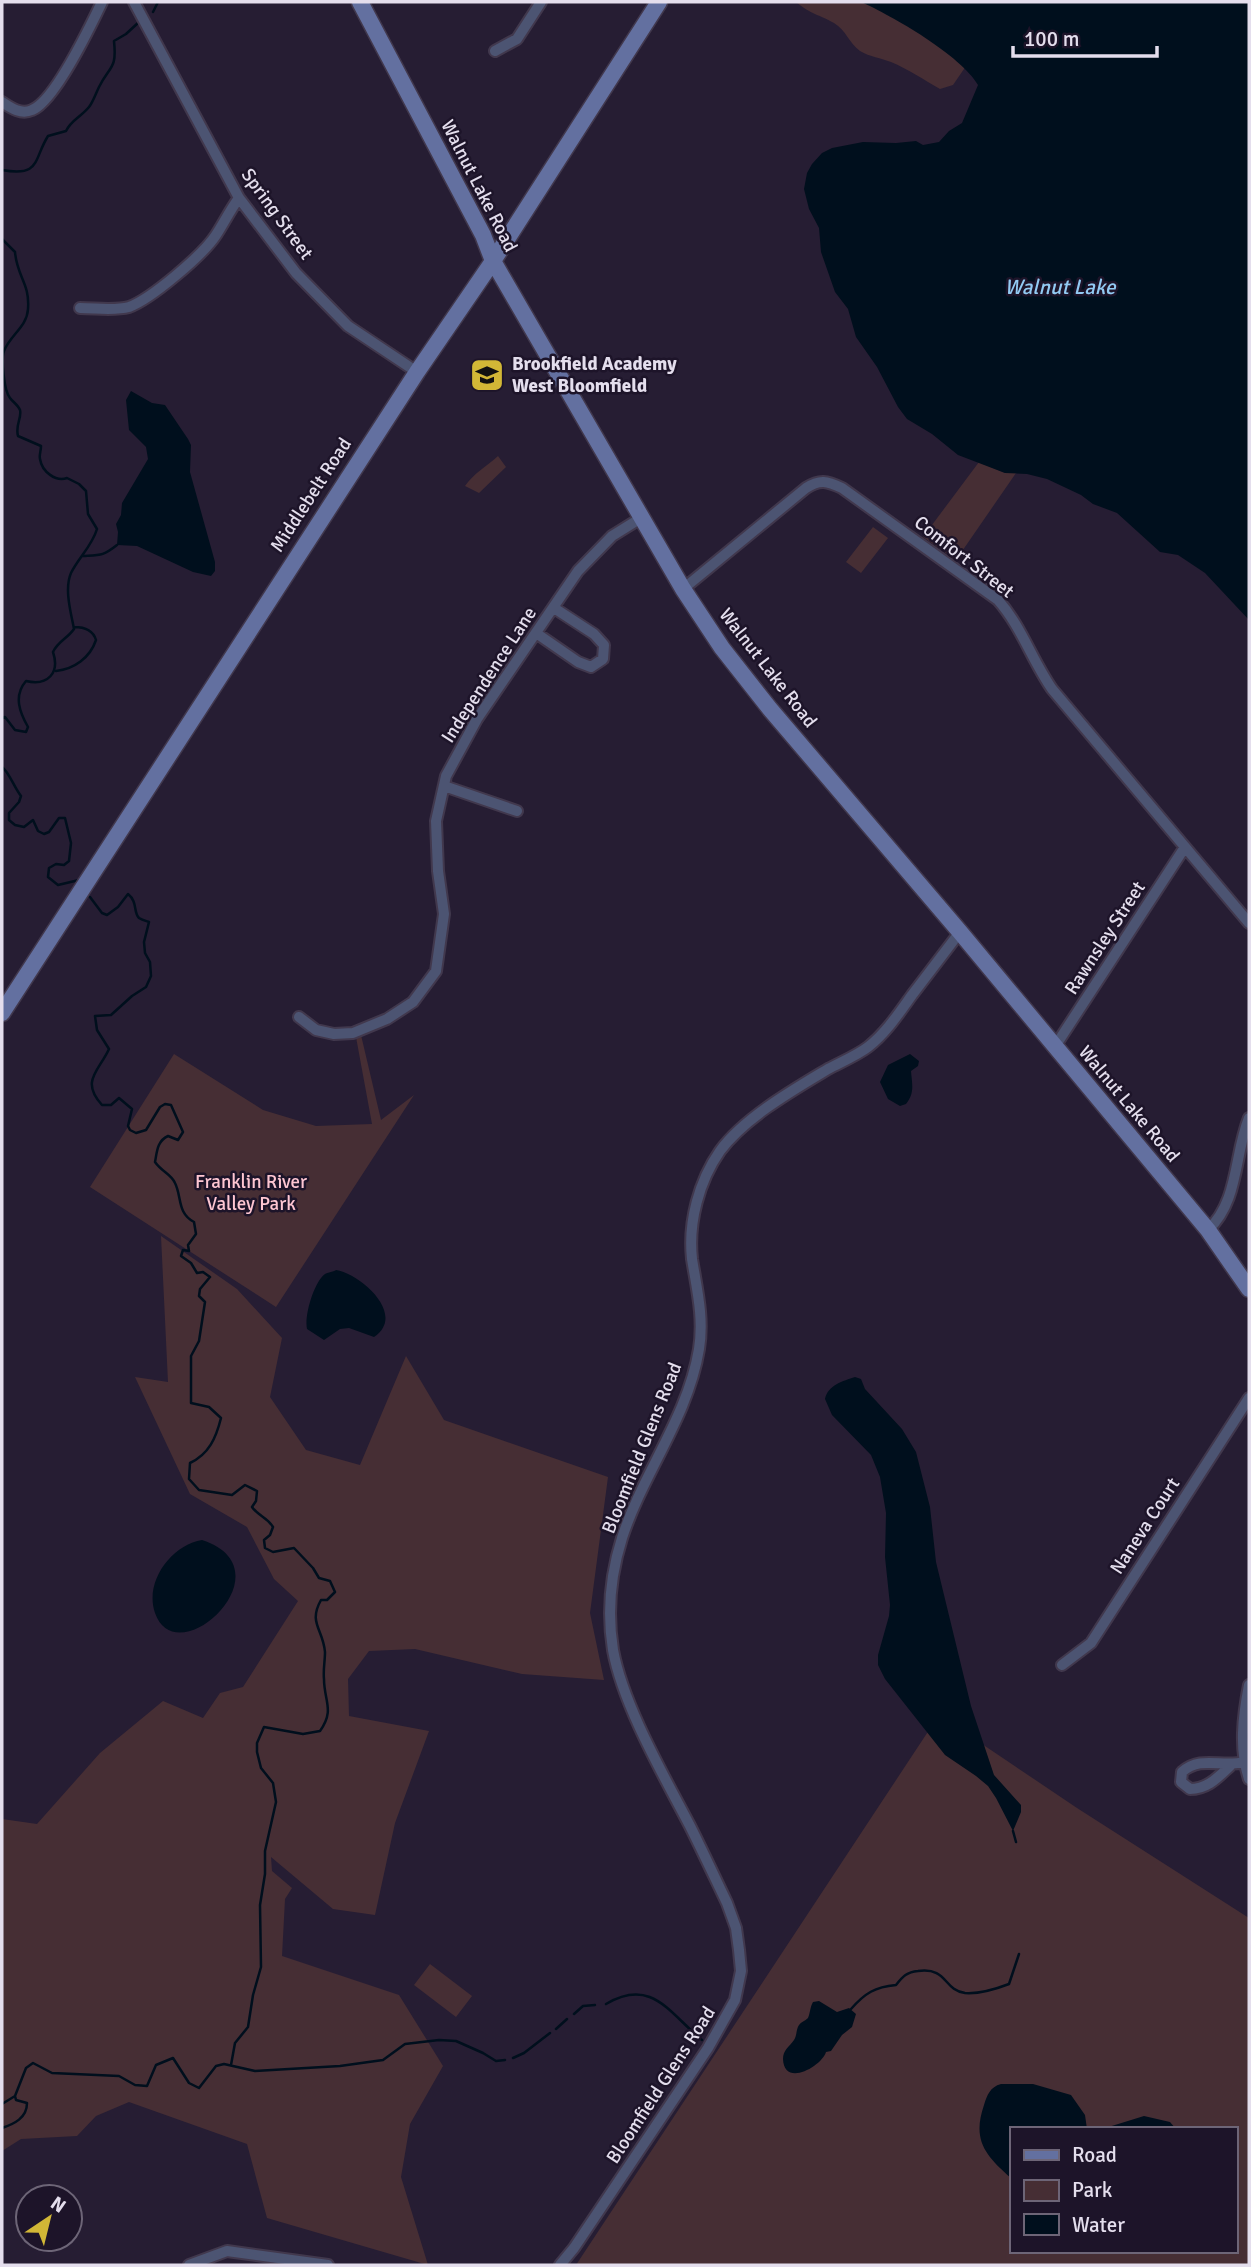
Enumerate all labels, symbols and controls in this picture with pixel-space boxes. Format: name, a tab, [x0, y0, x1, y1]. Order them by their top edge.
scale bar	[1013, 14, 1156, 58]
text: 100 m	[1024, 26, 1079, 52]
street label: Walnut Lake Road	[435, 116, 523, 256]
street label: Spring Street	[236, 164, 318, 265]
water label: Walnut Lake	[1005, 274, 1117, 300]
place label: Brookfield Academy West Bloomfield	[512, 352, 677, 398]
school or university icon: Brookfield Academy West Bloomfield	[468, 356, 506, 394]
street label: Middlebelt Road	[265, 433, 357, 557]
street label: Comfort Street	[909, 511, 1019, 604]
street label: Independence Lane	[436, 603, 542, 747]
street label: Walnut Lake Road	[714, 603, 822, 733]
street label: Rawnsley Street	[1059, 877, 1151, 999]
street label: Walnut Lake Road	[1073, 1041, 1185, 1167]
park label: Franklin River Valley Park	[195, 1170, 307, 1216]
street label: Bloomfield Glens Road	[597, 1359, 687, 1537]
street label: Naneva Court	[1105, 1473, 1185, 1579]
street label: Bloomfield Glens Road	[601, 2002, 721, 2168]
legend	[1010, 2127, 1237, 2253]
text: Road	[1072, 2142, 1117, 2168]
text: Park	[1072, 2177, 1113, 2203]
north arrow	[14, 2183, 84, 2253]
text: N	[46, 2191, 70, 2219]
text: Water	[1072, 2212, 1125, 2238]

